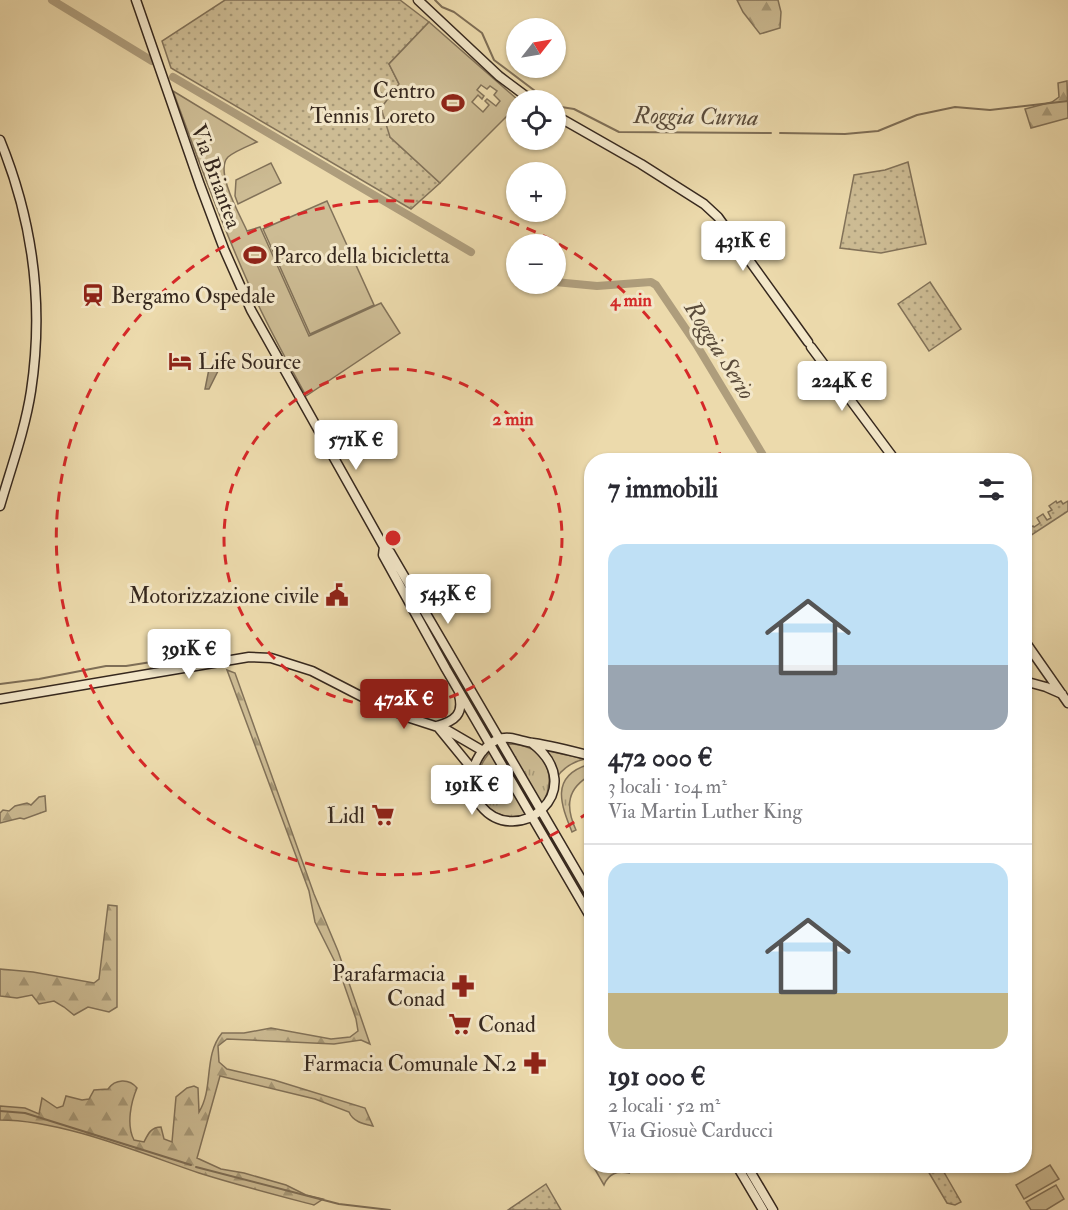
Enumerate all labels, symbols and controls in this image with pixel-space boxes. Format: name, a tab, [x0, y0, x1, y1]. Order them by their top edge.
north arrow	[506, 18, 566, 78]
map controls	[506, 18, 566, 294]
place label: Centro Tennis Loreto	[310, 77, 435, 130]
sports icon: Centro Tennis Loreto	[440, 90, 466, 116]
button: locate	[506, 90, 566, 150]
water label: Roggia Curna	[632, 100, 759, 133]
street label: Via Briantea	[184, 120, 248, 233]
button: +	[506, 162, 566, 222]
pin: 431K €	[694, 221, 792, 272]
text: 431K €	[715, 228, 771, 253]
button: −	[506, 234, 566, 294]
sports icon: Parco della bicicletta	[242, 242, 268, 268]
place label: Parco della bicicletta	[273, 242, 450, 270]
station icon: Bergamo Ospedale	[80, 282, 106, 308]
place label: Bergamo Ospedale	[111, 282, 275, 311]
text: 4 min	[609, 289, 652, 312]
water label: Roggia Serio	[677, 294, 762, 405]
hotel icon: Life Source	[167, 348, 193, 374]
place label: Life Source	[198, 348, 301, 376]
pin: 224K €	[793, 361, 891, 412]
text: 224K €	[812, 368, 872, 393]
text: 2 min	[493, 408, 534, 431]
pin: 571K €	[307, 420, 405, 471]
text: 571K €	[329, 427, 384, 452]
text: 7 immobili	[608, 473, 718, 505]
icon: filters	[975, 473, 1008, 506]
centre of rings	[383, 528, 403, 548]
pin: 543K €	[399, 574, 497, 625]
text: 543K €	[420, 581, 476, 606]
place label: Motorizzazione civile	[129, 582, 319, 610]
public building icon: Motorizzazione civile	[324, 582, 350, 608]
icon: home	[754, 583, 862, 691]
pin: 391K €	[140, 629, 238, 680]
text: 391K €	[162, 636, 216, 661]
pin: 472K €	[355, 679, 453, 730]
text: 472K €	[374, 686, 434, 711]
text: 472 000 €	[608, 742, 713, 774]
pin: 191K €	[423, 765, 521, 816]
text: 191K €	[445, 772, 499, 797]
text: 3 locali · 104 m²	[608, 774, 727, 799]
text: Via Martin Luther King	[608, 799, 802, 824]
place label: Lidl	[327, 802, 365, 830]
supermarket icon: Lidl	[370, 802, 396, 828]
icon: home	[754, 902, 862, 1010]
place label: Parafarmacia Conad	[332, 960, 446, 1013]
pharmacy icon: Parafarmacia Conad	[450, 973, 476, 999]
supermarket icon: Conad	[447, 1011, 473, 1037]
place label: Conad	[478, 1011, 536, 1039]
place label: Farmacia Comunale N.2	[303, 1050, 517, 1078]
pharmacy icon: Farmacia Comunale N.2	[522, 1050, 548, 1076]
text: 191 000 €	[608, 1061, 706, 1093]
text: 2 locali · 52 m²	[608, 1093, 720, 1118]
text: Via Giosuè Carducci	[608, 1118, 773, 1143]

